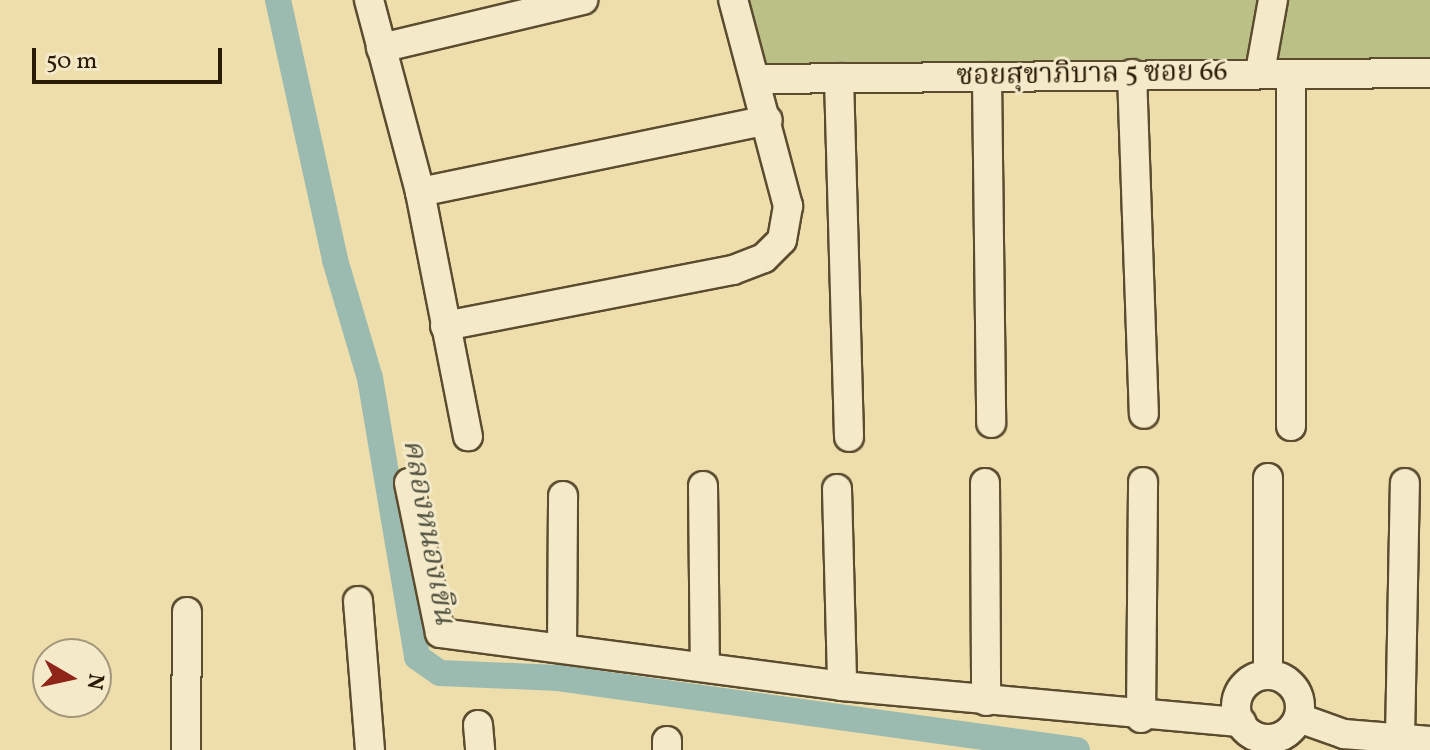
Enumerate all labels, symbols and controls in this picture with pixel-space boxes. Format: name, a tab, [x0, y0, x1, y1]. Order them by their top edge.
scale bar	[36, 32, 226, 82]
text: 50 m	[46, 45, 98, 79]
street label: ซอยสุขาภิบาล 5 ซอย 66	[956, 56, 1228, 94]
water label: คลองหนองเขิน	[394, 437, 462, 627]
north arrow	[32, 638, 112, 718]
text: N	[78, 671, 111, 692]

